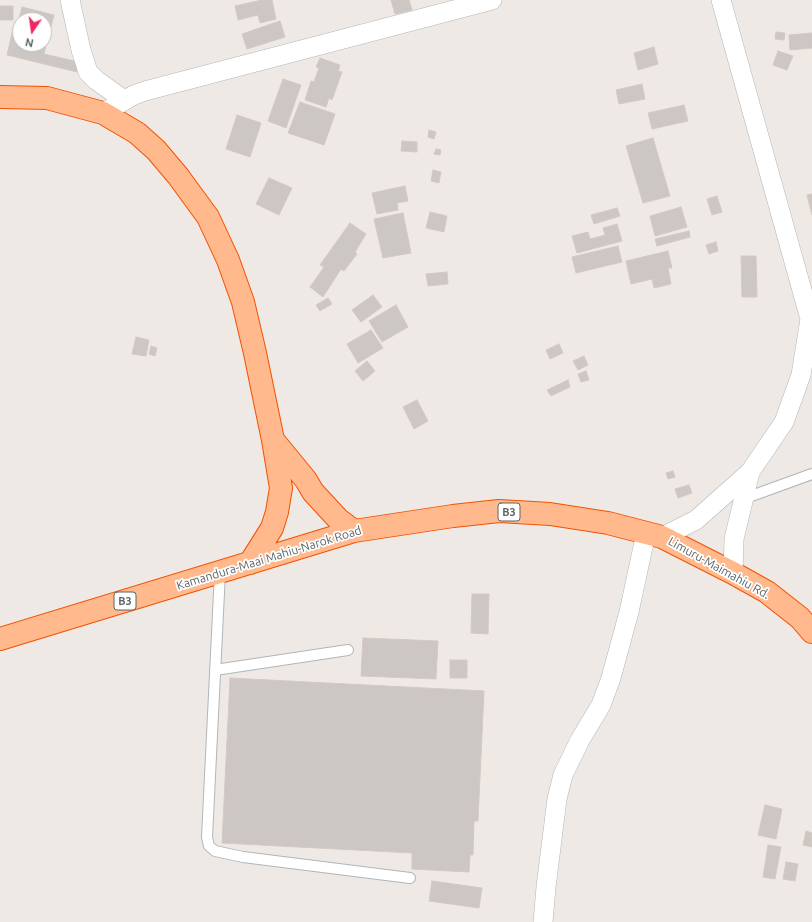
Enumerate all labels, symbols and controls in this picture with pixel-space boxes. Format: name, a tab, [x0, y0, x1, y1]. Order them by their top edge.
north arrow	[12, 12, 52, 52]
text: N	[24, 36, 35, 49]
road number: B3	[498, 503, 520, 521]
street label: Kamandura-Maai Mahiu-Narok Road	[175, 523, 363, 593]
street label: Limuru-Maimahiu Rd.	[666, 534, 772, 602]
road number: B3	[114, 592, 136, 610]

